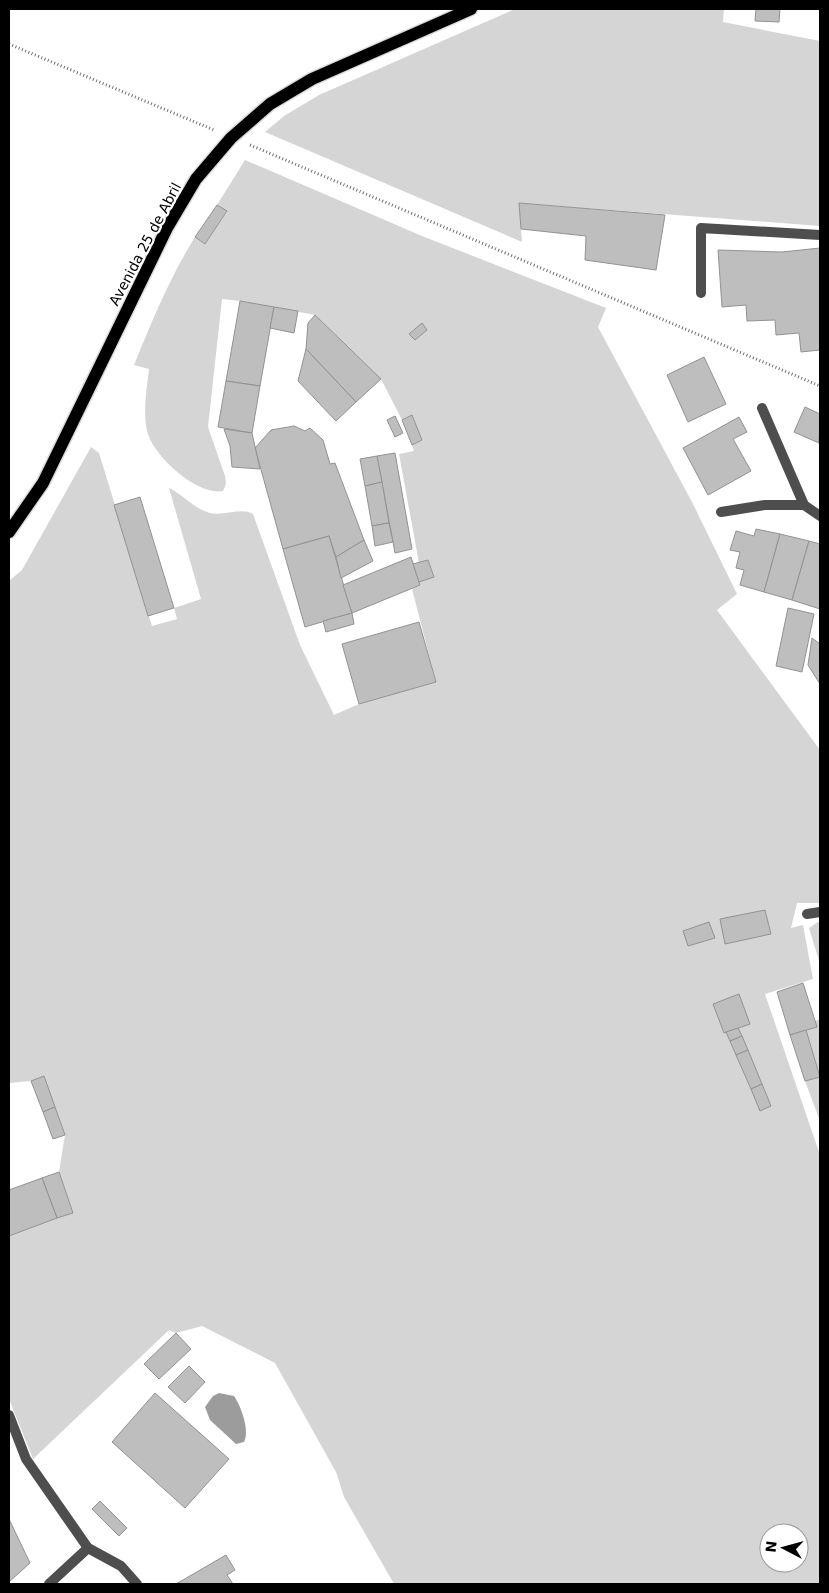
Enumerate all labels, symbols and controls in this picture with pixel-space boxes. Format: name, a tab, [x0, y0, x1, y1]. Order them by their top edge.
street label: Avenida 25 de Abril	[106, 180, 184, 308]
north arrow	[759, 1523, 809, 1573]
text: N	[763, 1540, 780, 1553]

